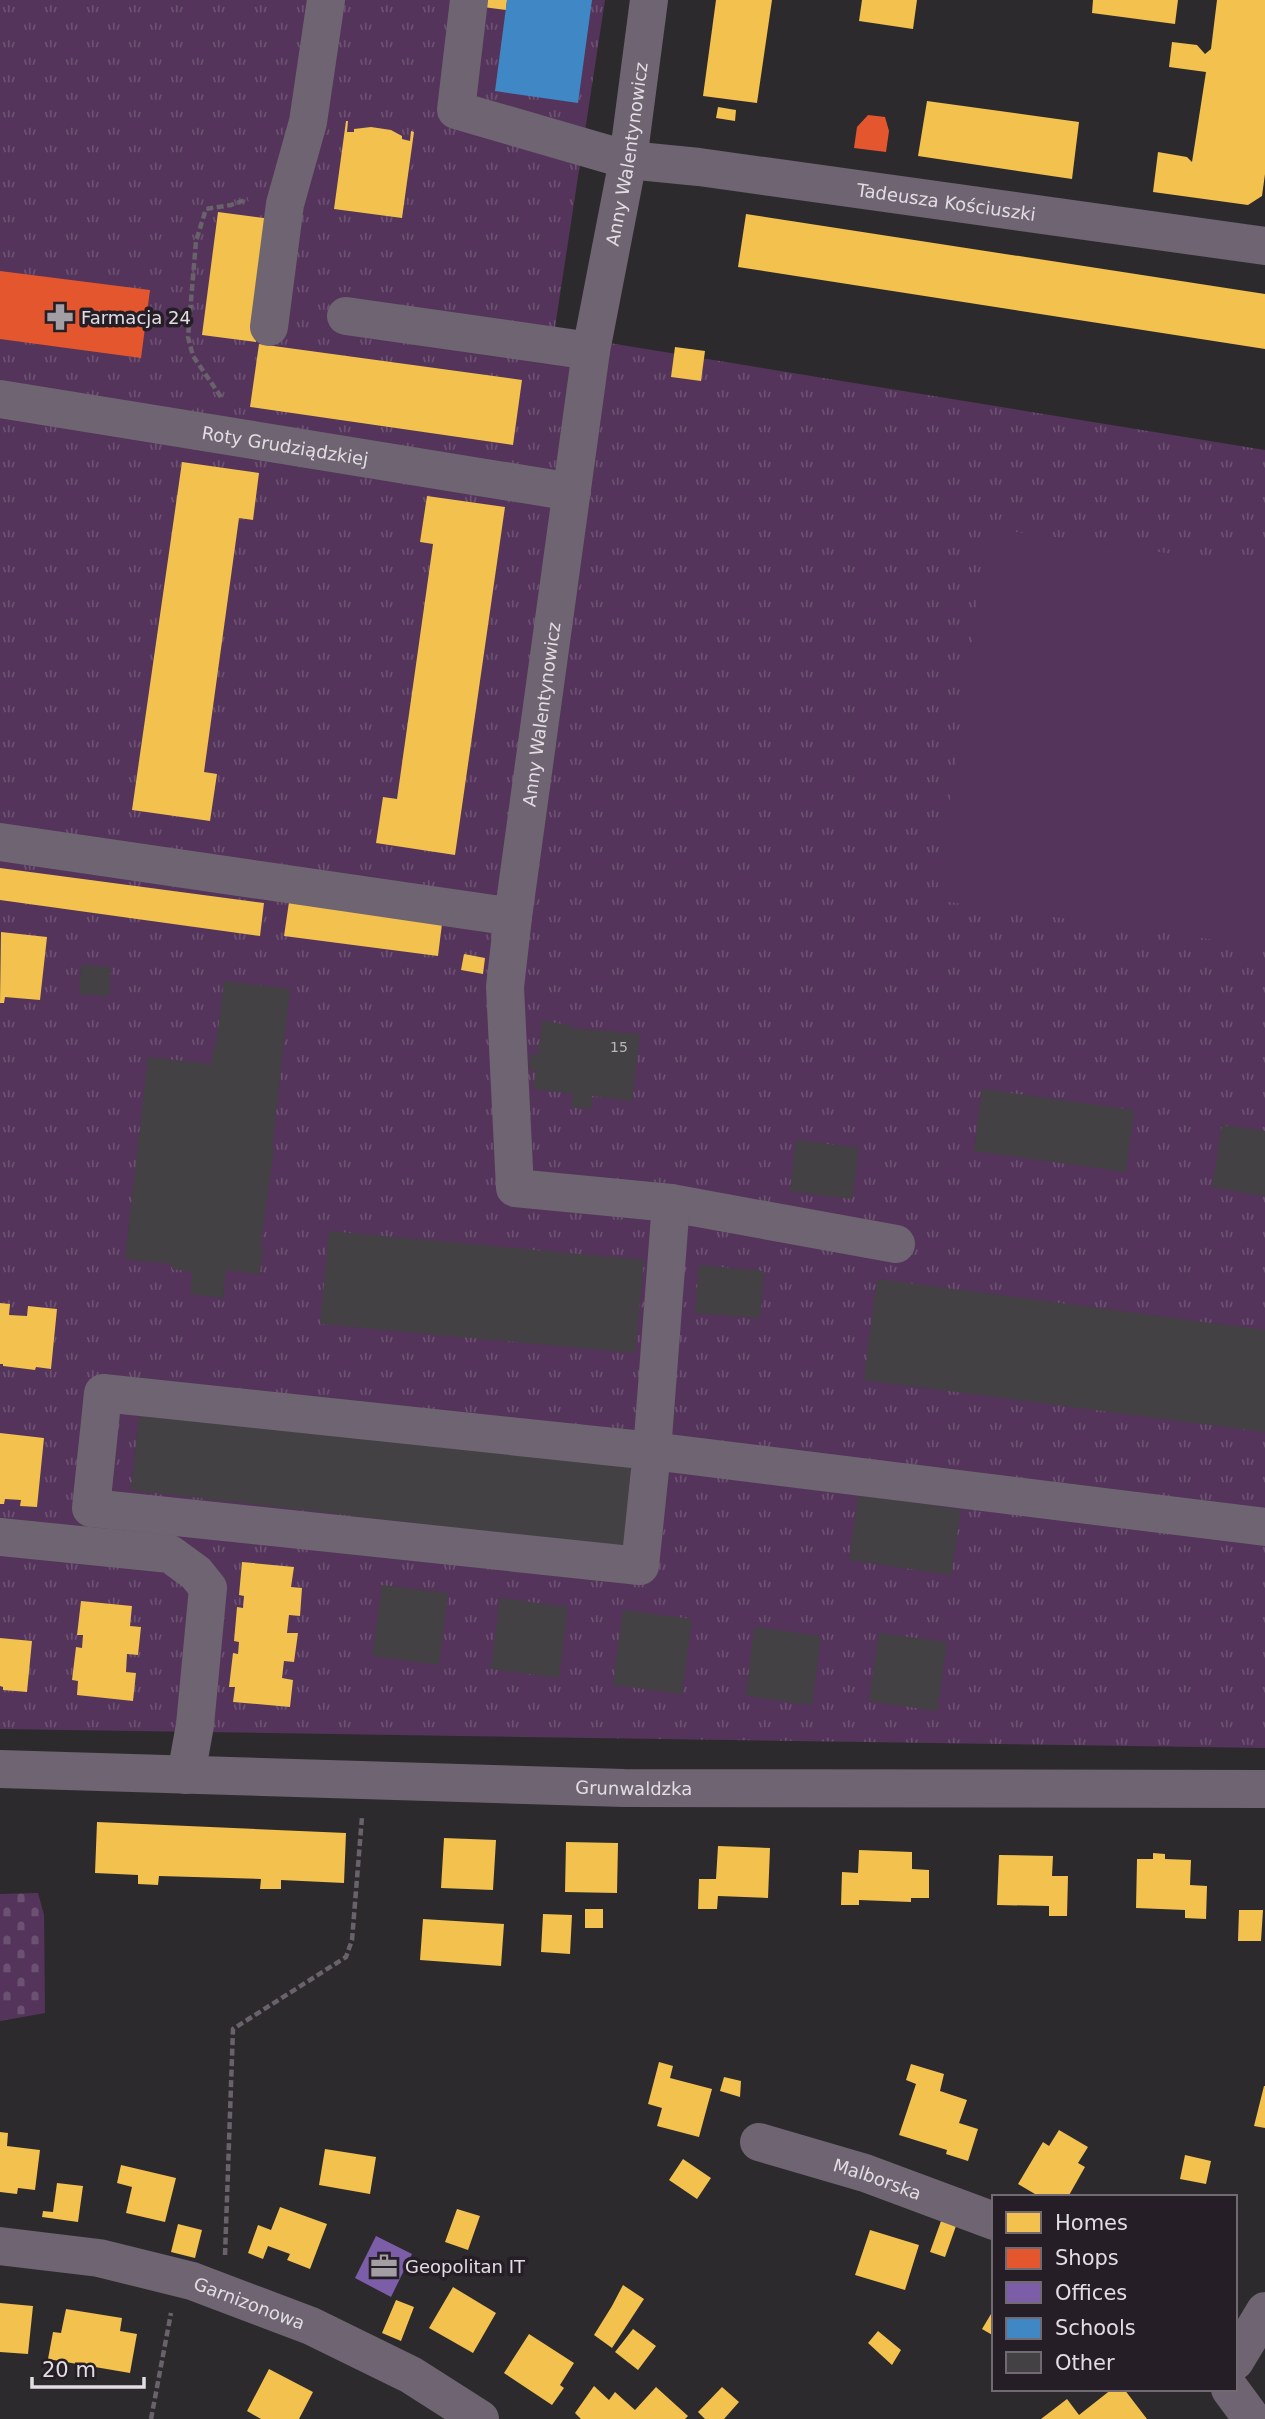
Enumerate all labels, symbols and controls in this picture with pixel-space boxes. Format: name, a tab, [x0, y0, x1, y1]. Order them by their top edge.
street label: Anny Walentynowicz	[601, 61, 651, 248]
street label: Tadeusza Kościuszki	[855, 179, 1037, 224]
pharmacy icon: Farmacja 24	[45, 302, 75, 332]
place label: Farmacja 24	[81, 307, 191, 328]
street label: Roty Grudziądzkiej	[200, 422, 370, 469]
street label: Anny Walentynowicz	[518, 621, 564, 808]
house number: 15	[610, 1039, 628, 1055]
street label: Grunwaldzka	[575, 1776, 692, 1799]
street label: Malborska	[831, 2154, 924, 2204]
legend	[992, 2195, 1237, 2391]
text: Homes	[1055, 2211, 1128, 2235]
text: Shops	[1055, 2246, 1119, 2270]
office icon: Geopolitan IT	[369, 2251, 399, 2281]
place label: Geopolitan IT	[405, 2256, 526, 2277]
street label: Garnizonowa	[191, 2272, 308, 2333]
text: Offices	[1055, 2281, 1127, 2305]
text: Schools	[1055, 2316, 1136, 2340]
scale bar	[32, 2346, 144, 2390]
text: Other	[1055, 2351, 1115, 2375]
text: 20 m	[42, 2358, 96, 2382]

